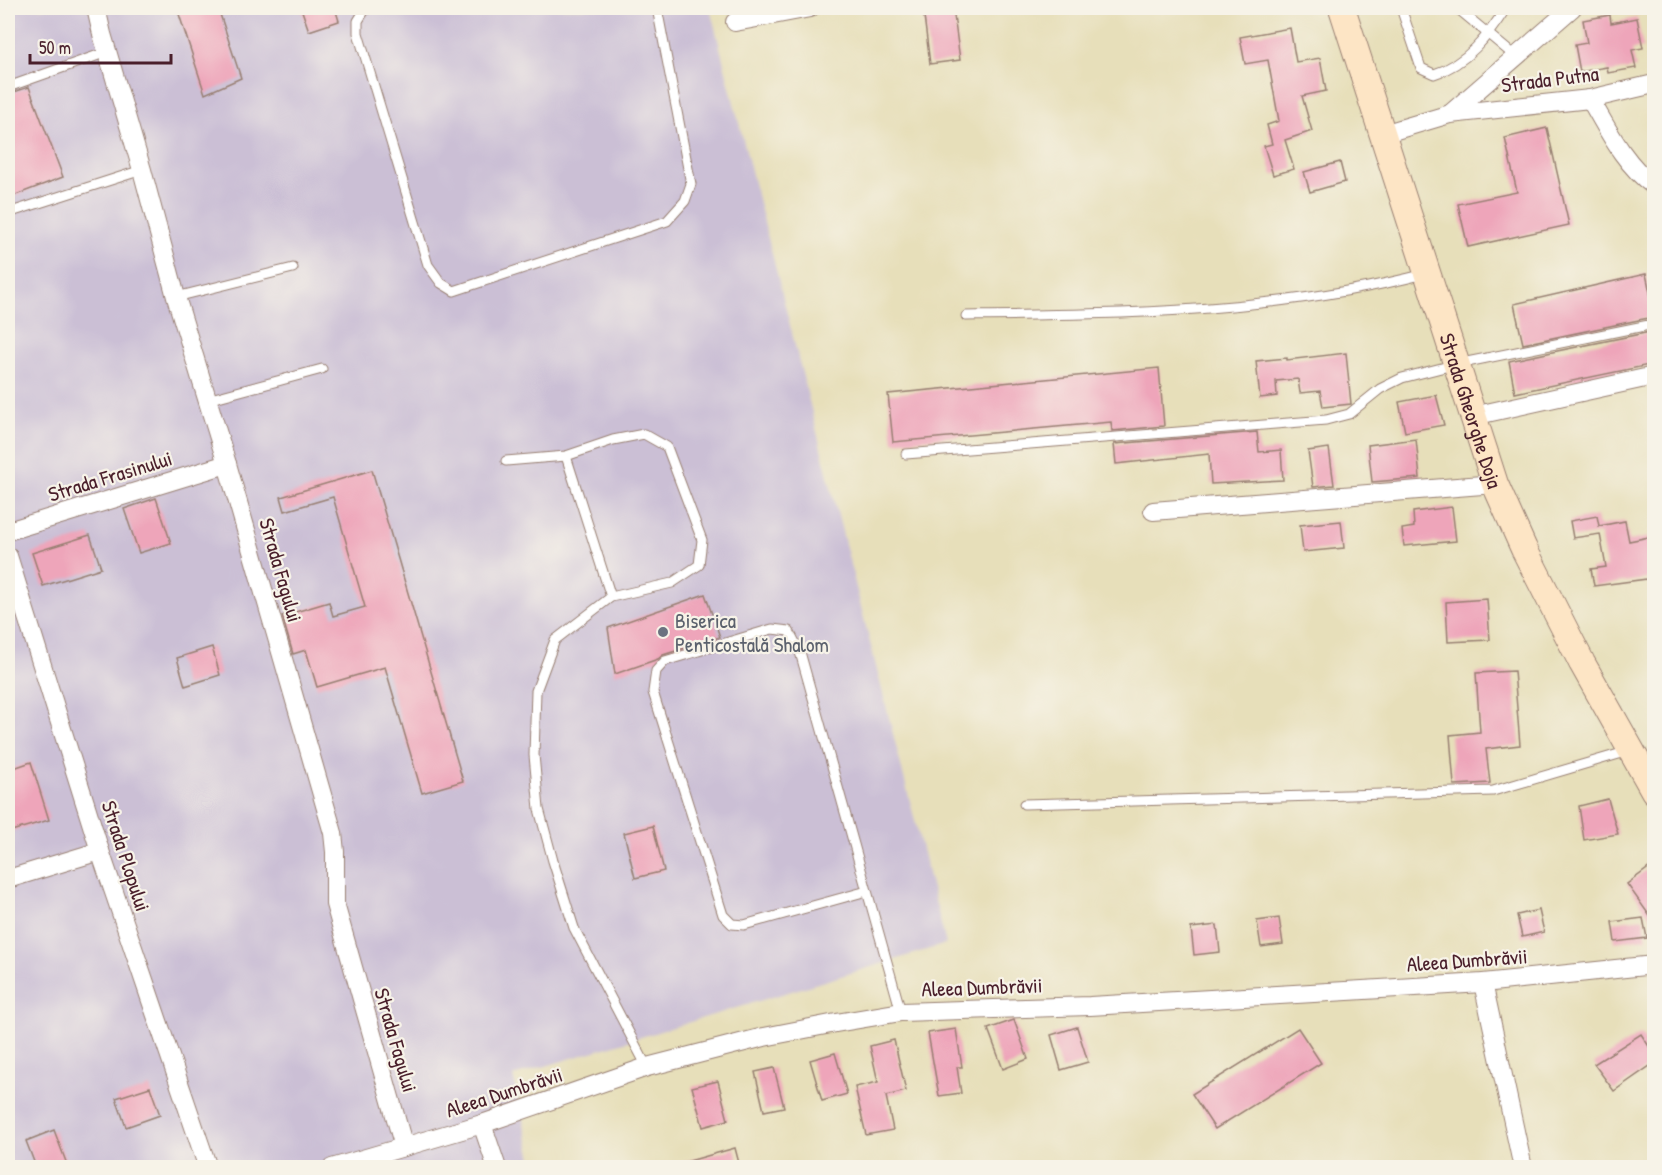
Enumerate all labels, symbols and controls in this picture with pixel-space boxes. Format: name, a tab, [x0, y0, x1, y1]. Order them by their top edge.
scale bar	[30, 27, 171, 65]
text: 50 m	[39, 35, 71, 60]
street label: Strada Putna	[1500, 59, 1600, 99]
street label: Strada Gheorghe Doja	[1433, 329, 1510, 492]
street label: Strada Frasinului	[45, 443, 175, 509]
street label: Strada Fagului	[252, 515, 310, 625]
place label: Biserica Penticostală Shalom	[675, 606, 829, 659]
marker: Biserica Penticostală Shalom	[656, 625, 670, 639]
street label: Strada Plopului	[94, 797, 158, 915]
street label: Aleea Dumbrăvii	[1406, 941, 1528, 979]
street label: Aleea Dumbrăvii	[921, 970, 1043, 1004]
street label: Strada Fagului	[367, 985, 425, 1095]
street label: Aleea Dumbrăvii	[442, 1060, 566, 1124]

